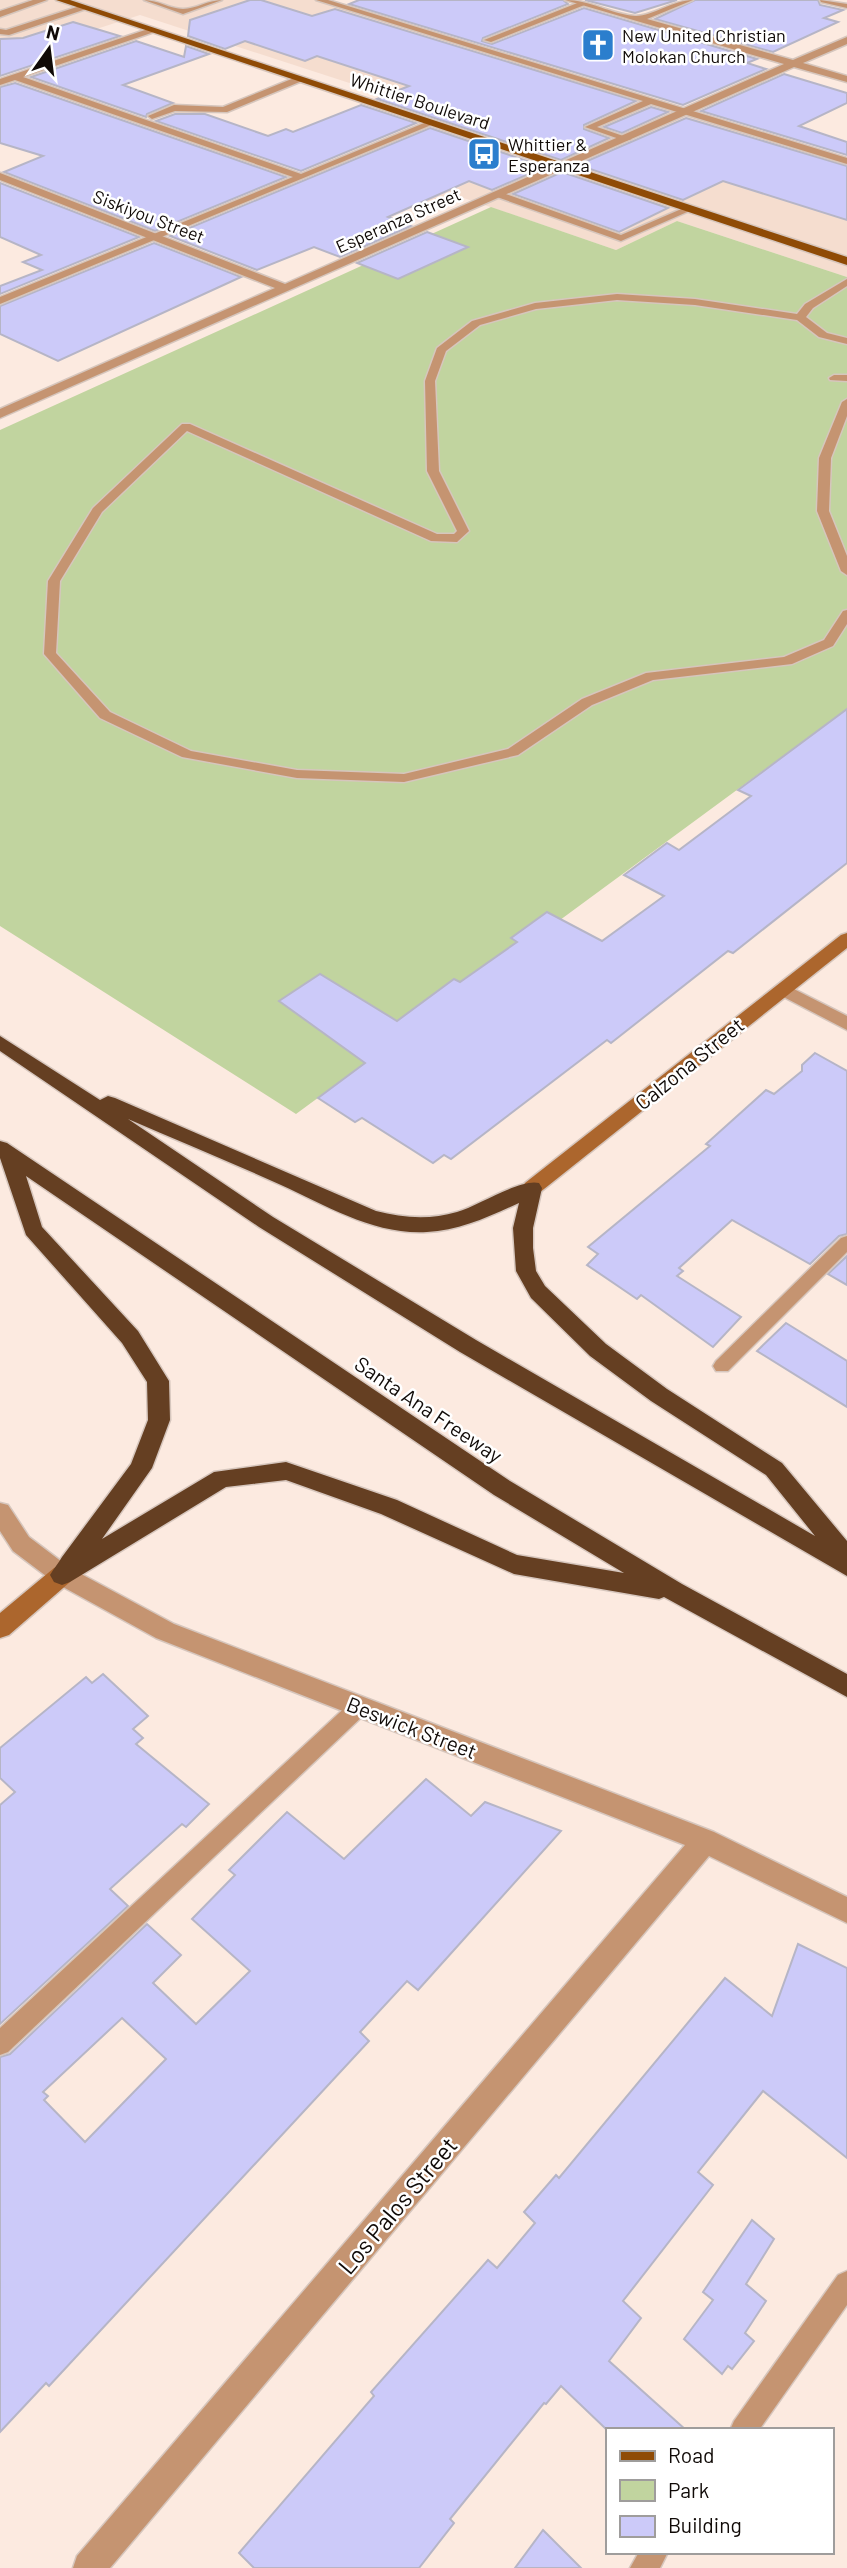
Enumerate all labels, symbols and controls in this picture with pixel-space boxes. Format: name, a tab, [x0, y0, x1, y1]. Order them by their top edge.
north arrow	[14, 14, 84, 84]
text: N	[44, 19, 62, 45]
place label: New United Christian Molokan Church	[622, 24, 786, 67]
church icon: New United Christian Molokan Church	[579, 26, 617, 64]
street label: Whittier Boulevard	[347, 68, 493, 134]
place label: Whittier & Esperanza	[508, 133, 590, 176]
bus stop icon: Whittier & Esperanza	[465, 135, 503, 173]
street label: Esperanza Street	[332, 183, 464, 257]
street label: Siskiyou Street	[90, 185, 208, 247]
street label: Calzona Street	[630, 1012, 748, 1114]
street label: Santa Ana Freeway	[351, 1350, 508, 1468]
street label: Beswick Street	[344, 1691, 480, 1763]
street label: Los Palos Street	[331, 2131, 463, 2279]
legend	[606, 2428, 833, 2554]
text: Road	[668, 2442, 714, 2467]
text: Park	[668, 2477, 709, 2502]
text: Building	[668, 2512, 742, 2537]

